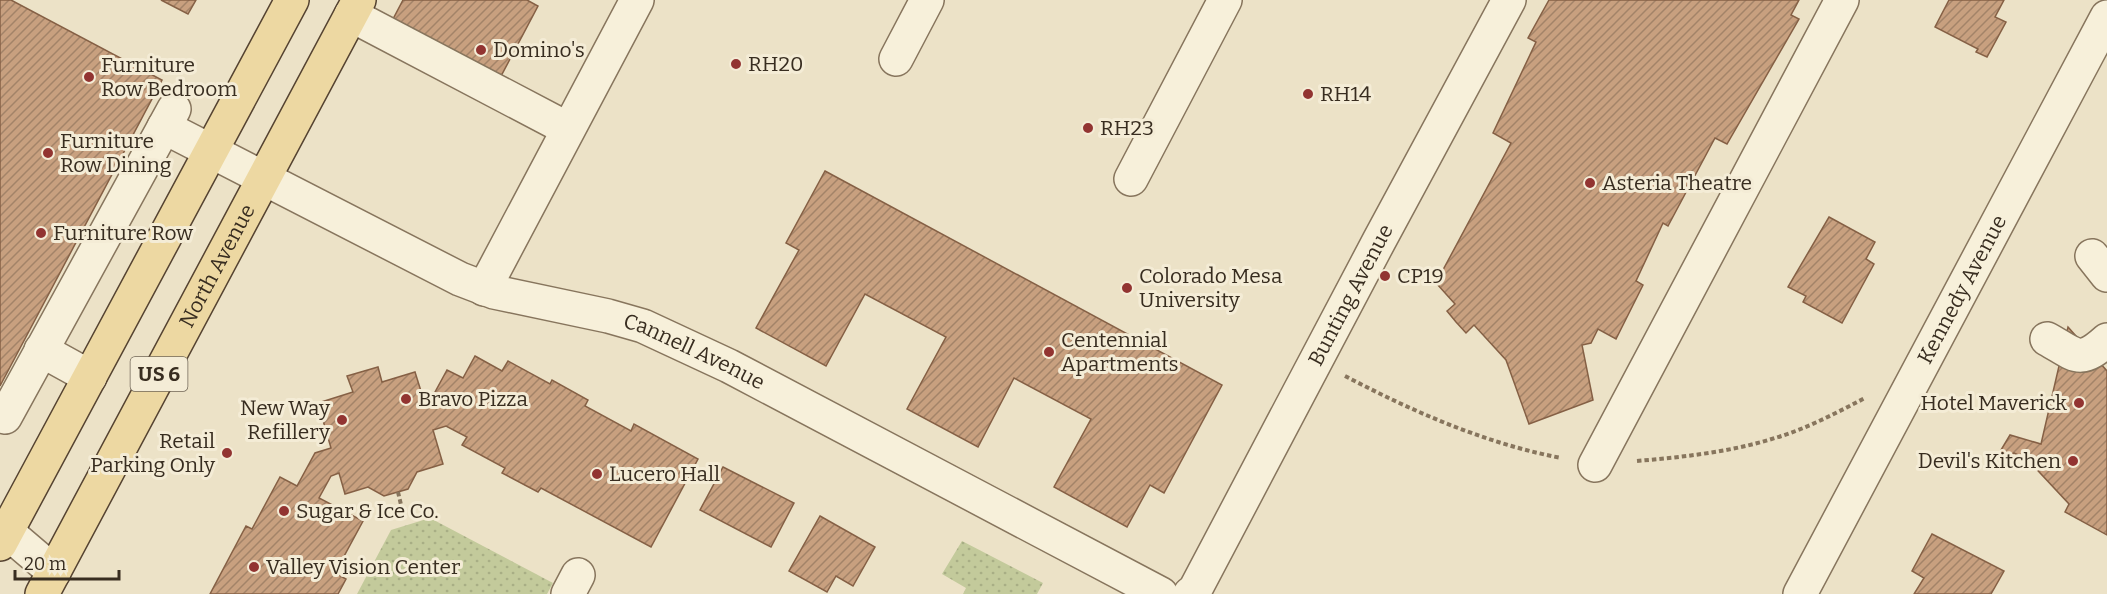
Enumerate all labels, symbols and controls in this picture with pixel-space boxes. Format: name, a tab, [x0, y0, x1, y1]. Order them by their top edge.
place label: Domino's	[493, 37, 585, 63]
marker: Domino's	[474, 43, 488, 57]
place label: RH20	[748, 51, 803, 77]
place label: Furniture Row Bedroom	[101, 52, 237, 102]
marker: RH20	[729, 57, 743, 71]
marker: Furniture Row Bedroom	[82, 70, 96, 84]
place label: RH14	[1320, 81, 1371, 107]
marker: RH14	[1301, 87, 1315, 101]
place label: RH23	[1100, 115, 1154, 141]
marker: RH23	[1081, 121, 1095, 135]
place label: Furniture Row Dining	[60, 128, 172, 178]
marker: Furniture Row Dining	[41, 146, 55, 160]
place label: Asteria Theatre	[1602, 170, 1752, 196]
marker: Asteria Theatre	[1583, 176, 1597, 190]
street label: North Avenue	[174, 200, 261, 332]
street label: Kennedy Avenue	[1912, 211, 2012, 368]
place label: Furniture Row	[53, 220, 193, 246]
street label: Bunting Avenue	[1303, 220, 1399, 370]
marker: Furniture Row	[34, 226, 48, 240]
place label: Colorado Mesa University	[1139, 263, 1283, 313]
place label: CP19	[1397, 263, 1444, 289]
marker: CP19	[1378, 269, 1392, 283]
marker: Colorado Mesa University	[1120, 281, 1134, 295]
street label: Cannell Avenue	[621, 308, 769, 395]
place label: Centennial Apartments	[1061, 327, 1179, 377]
marker: Centennial Apartments	[1042, 345, 1056, 359]
road number: US 6	[130, 357, 188, 391]
place label: Bravo Pizza	[418, 386, 528, 412]
place label: Hotel Maverick	[1920, 390, 2067, 416]
marker: Bravo Pizza	[399, 392, 413, 406]
place label: New Way Refillery	[240, 395, 331, 445]
marker: Hotel Maverick	[2072, 396, 2086, 410]
marker: New Way Refillery	[335, 413, 349, 427]
place label: Retail Parking Only	[90, 428, 216, 478]
marker: Retail Parking Only	[220, 446, 234, 460]
place label: Devil's Kitchen	[1918, 448, 2061, 474]
marker: Devil's Kitchen	[2066, 454, 2080, 468]
place label: Lucero Hall	[609, 461, 720, 487]
marker: Lucero Hall	[590, 467, 604, 481]
place label: Sugar & Ice Co.	[296, 498, 439, 524]
marker: Sugar & Ice Co.	[277, 504, 291, 518]
scale bar	[15, 543, 118, 581]
text: 20 m	[24, 553, 66, 575]
place label: Valley Vision Center	[266, 554, 460, 580]
marker: Valley Vision Center	[247, 560, 261, 574]

